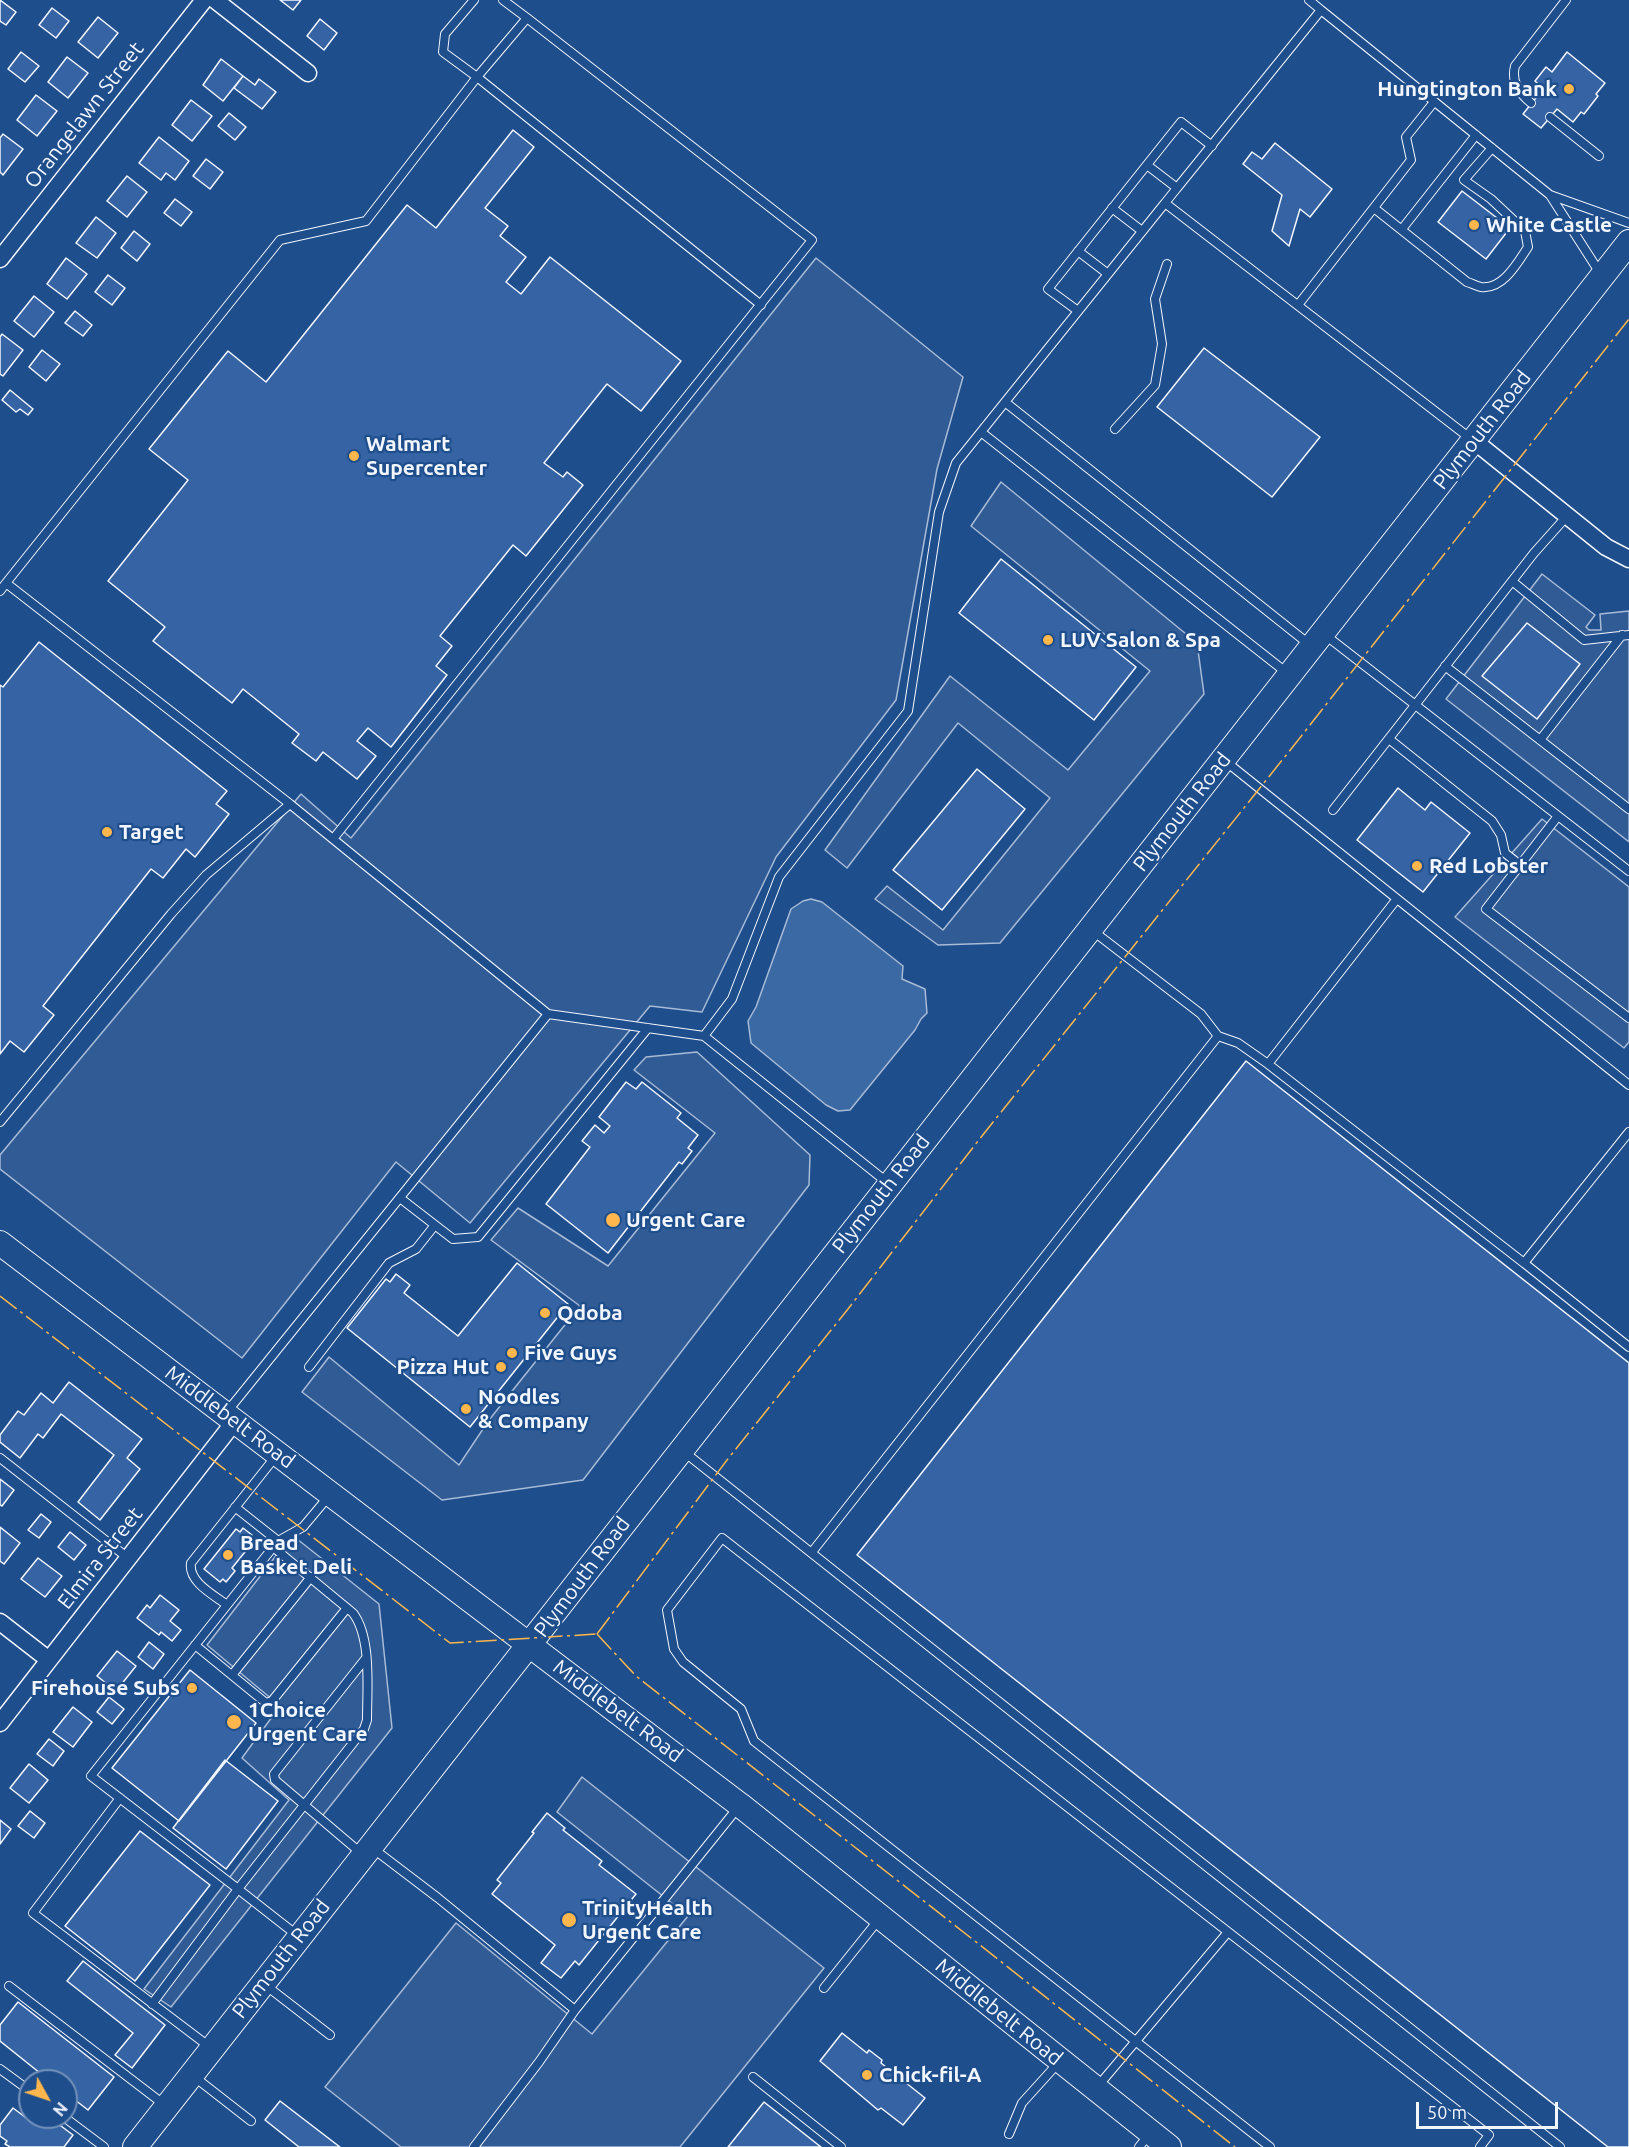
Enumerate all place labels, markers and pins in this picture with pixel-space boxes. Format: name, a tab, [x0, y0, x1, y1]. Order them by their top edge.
place label: Hungtington Bank	[1377, 76, 1557, 102]
marker: Hungtington Bank	[1562, 82, 1576, 96]
place label: White Castle	[1486, 212, 1612, 238]
marker: White Castle	[1467, 218, 1481, 232]
place label: Walmart Supercenter	[366, 431, 487, 481]
marker: Walmart Supercenter	[347, 449, 361, 463]
place label: LUV Salon & Spa	[1060, 627, 1221, 653]
marker: LUV Salon & Spa	[1041, 633, 1055, 647]
place label: Target	[119, 819, 184, 845]
marker: Target	[100, 825, 114, 839]
place label: Red Lobster	[1429, 853, 1548, 879]
marker: Red Lobster	[1410, 859, 1424, 873]
place label: Urgent Care	[626, 1207, 746, 1233]
marker: Urgent Care	[604, 1211, 622, 1229]
place label: Qdoba	[557, 1300, 623, 1326]
marker: Qdoba	[538, 1306, 552, 1320]
place label: Five Guys	[524, 1340, 617, 1366]
marker: Five Guys	[505, 1346, 519, 1360]
place label: Pizza Hut	[397, 1354, 489, 1380]
marker: Pizza Hut	[494, 1360, 508, 1374]
place label: Noodles & Company	[478, 1384, 589, 1434]
marker: Noodles & Company	[459, 1402, 473, 1416]
place label: Bread Basket Deli	[240, 1530, 352, 1580]
marker: Bread Basket Deli	[221, 1548, 235, 1562]
place label: Firehouse Subs	[31, 1675, 180, 1701]
marker: Firehouse Subs	[185, 1681, 199, 1695]
place label: 1Choice Urgent Care	[248, 1697, 368, 1747]
marker: 1Choice Urgent Care	[225, 1713, 243, 1731]
place label: TrinityHealth Urgent Care	[582, 1895, 713, 1945]
marker: TrinityHealth Urgent Care	[560, 1911, 578, 1929]
place label: Chick-fil-A	[879, 2062, 981, 2088]
marker: Chick-fil-A	[860, 2068, 874, 2082]

